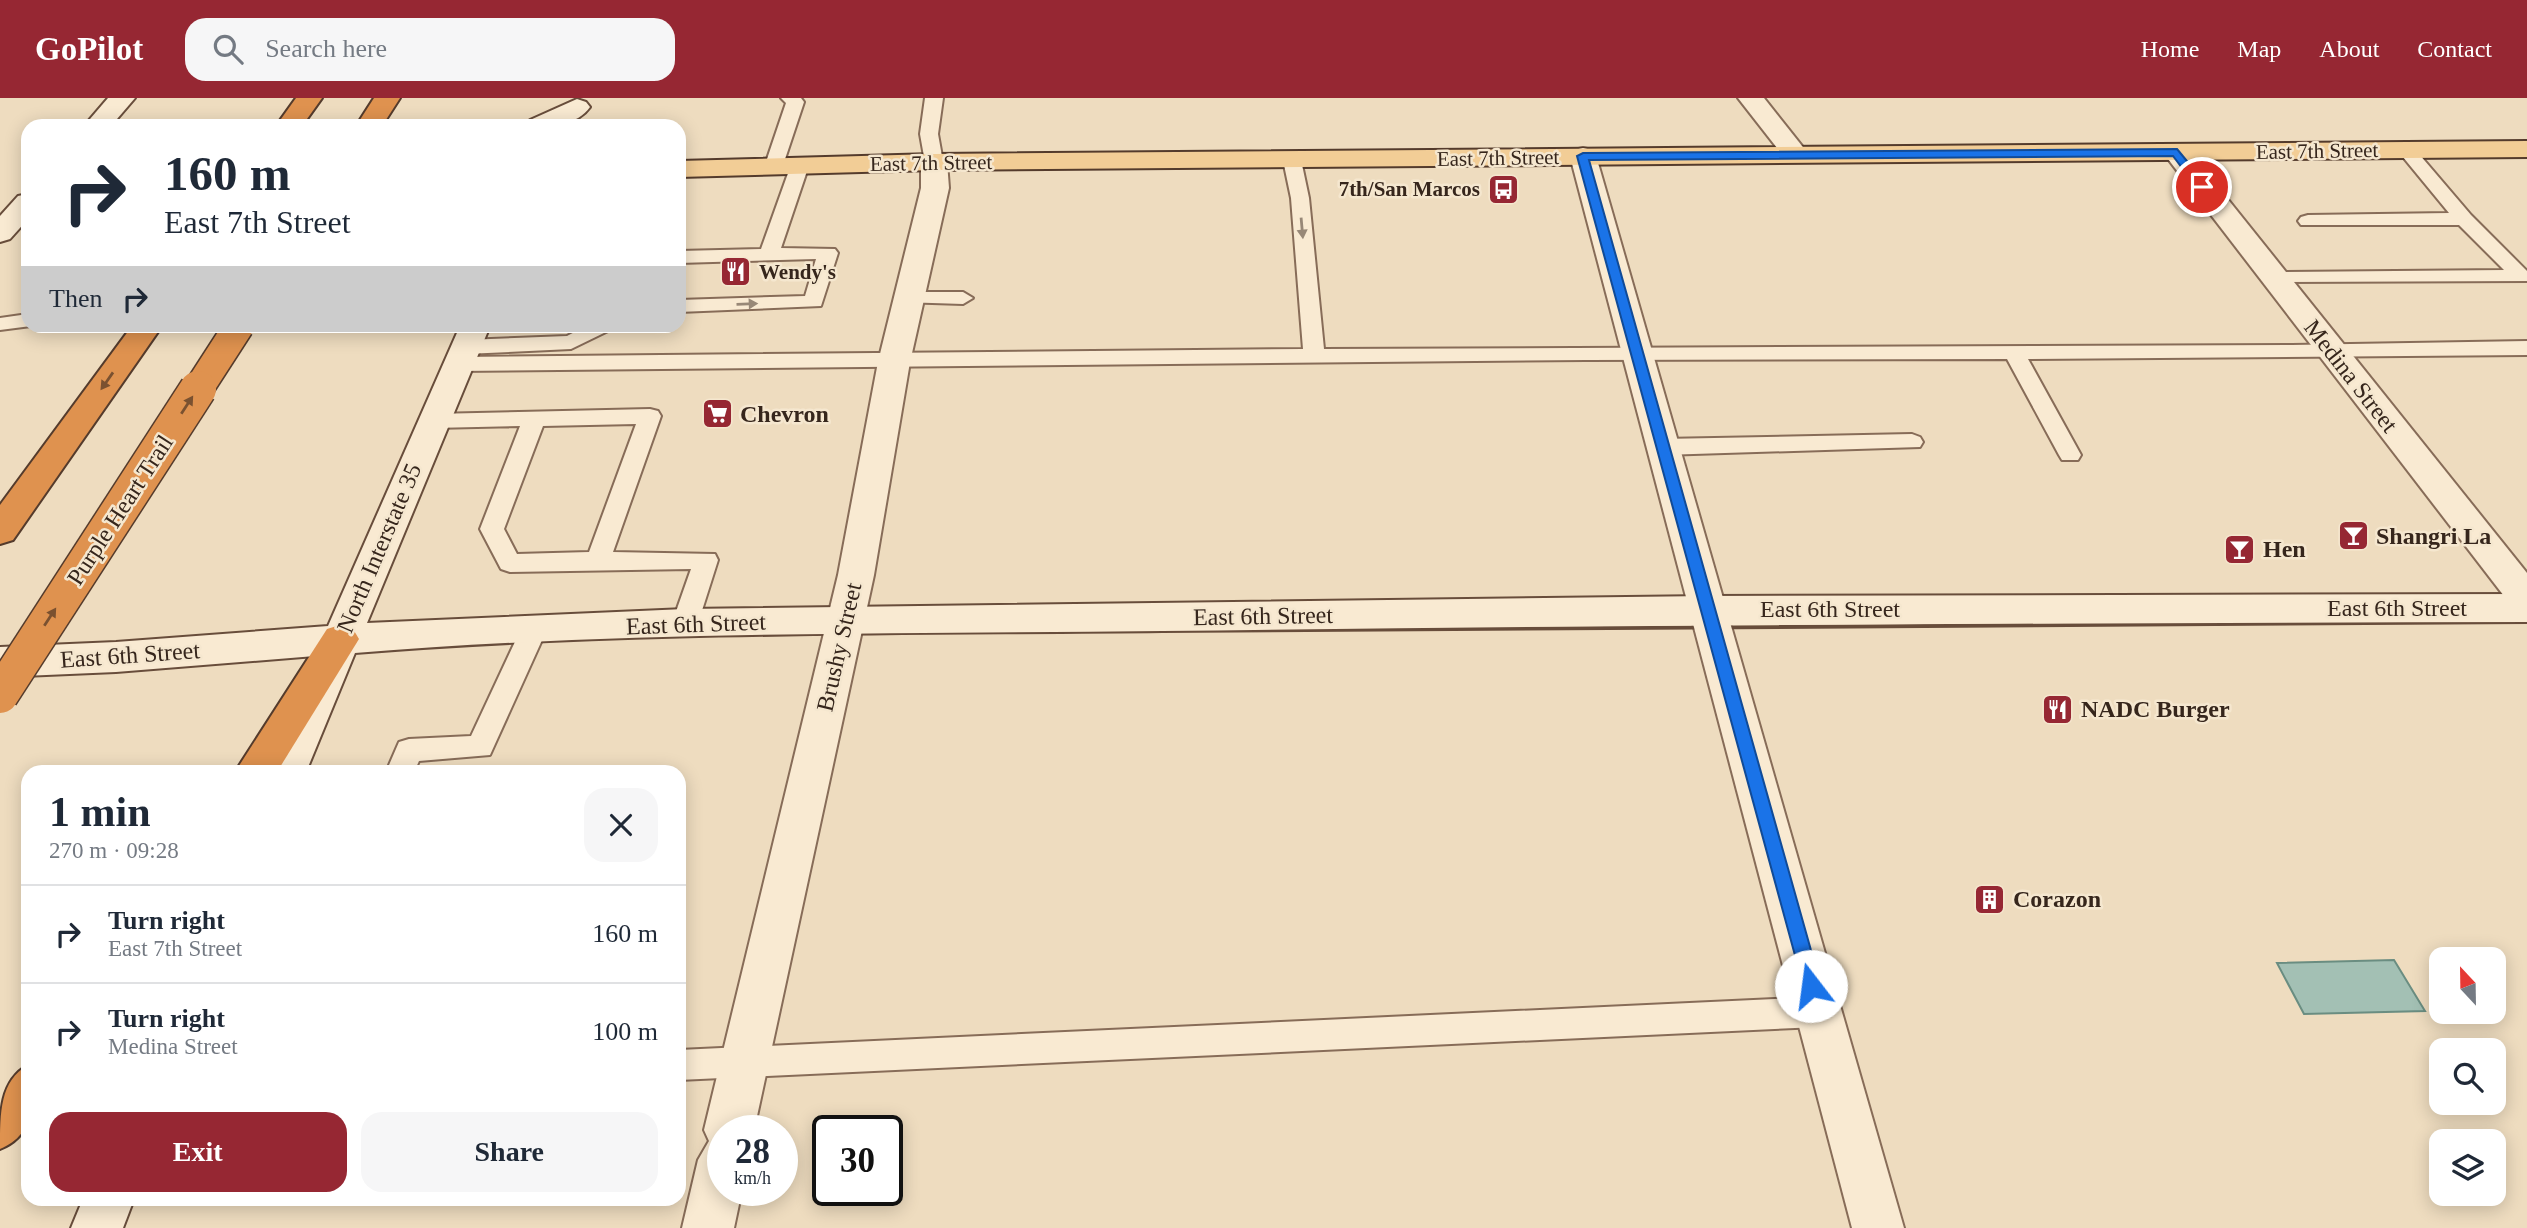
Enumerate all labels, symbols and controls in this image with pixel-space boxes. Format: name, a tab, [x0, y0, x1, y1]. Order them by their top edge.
search box	[185, 18, 675, 81]
icon: search	[209, 30, 247, 68]
text: GoPilot	[35, 31, 143, 67]
text: Search here	[265, 34, 387, 63]
text: Home	[2141, 36, 2199, 62]
text: Map	[2237, 36, 2281, 62]
text: About	[2319, 36, 2379, 62]
text: Contact	[2417, 36, 2492, 62]
street label: East 7th Street	[2256, 138, 2379, 164]
street label: East 7th Street	[1437, 145, 1560, 171]
text: 160 m	[164, 146, 291, 201]
icon: right	[49, 147, 140, 238]
street label: East 7th Street	[870, 150, 993, 176]
pin	[2172, 157, 2232, 217]
icon: arrive	[2183, 168, 2221, 206]
bus stop icon: 7th/San Marcos	[1486, 172, 1520, 206]
place label: 7th/San Marcos	[1339, 177, 1480, 201]
text: East 7th Street	[164, 204, 351, 240]
one-way arrow	[1297, 217, 1308, 239]
restaurant icon: Wendy's	[719, 255, 753, 289]
place label: Wendy's	[759, 260, 836, 284]
icon: right	[116, 280, 154, 318]
text: Then	[49, 284, 102, 313]
one-way arrow	[736, 298, 758, 309]
street label: Medina Street	[2299, 315, 2403, 438]
one-way arrow	[100, 372, 114, 390]
one-way arrow	[181, 396, 194, 415]
supermarket icon: Chevron	[700, 397, 734, 431]
place label: Chevron	[740, 401, 829, 427]
street label: Purple Heart Trail	[62, 430, 178, 590]
street label: North Interstate 35	[332, 459, 426, 637]
bar icon: Shangri La	[2336, 519, 2370, 553]
place label: Shangri La	[2376, 523, 2491, 549]
bar icon: Hen	[2223, 532, 2257, 566]
place label: Hen	[2263, 536, 2306, 562]
street label: Brushy Street	[812, 580, 867, 714]
street label: East 6th Street	[2327, 595, 2467, 621]
street label: East 6th Street	[1760, 596, 1900, 622]
street label: East 6th Street	[1193, 602, 1334, 630]
one-way arrow	[44, 607, 57, 627]
street label: East 6th Street	[626, 609, 767, 639]
street label: East 6th Street	[59, 637, 201, 673]
restaurant icon: NADC Burger	[2041, 692, 2075, 726]
place label: NADC Burger	[2081, 696, 2230, 722]
button: close	[584, 788, 658, 862]
text: 1 min	[49, 789, 151, 835]
text: 270 m · 09:28	[49, 838, 179, 863]
building icon: Corazon	[1973, 882, 2007, 916]
place label: Corazon	[2013, 886, 2101, 912]
text: Turn right	[108, 906, 225, 935]
icon: right	[49, 915, 87, 953]
text: 160 m	[592, 919, 658, 948]
text: East 7th Street	[108, 936, 242, 961]
north arrow	[2429, 947, 2506, 1024]
map controls	[2429, 947, 2506, 1206]
position arrow	[1774, 949, 1848, 1023]
text: Turn right	[108, 1004, 225, 1033]
icon: right	[49, 1013, 87, 1051]
text: 100 m	[592, 1017, 658, 1046]
text: Medina Street	[108, 1034, 238, 1059]
button: search	[2429, 1038, 2506, 1115]
button: Exit	[49, 1112, 347, 1192]
button: Share	[361, 1112, 658, 1192]
speed limit sign: 30	[812, 1115, 903, 1206]
button: layers	[2429, 1129, 2506, 1206]
text: 28	[735, 1132, 770, 1171]
text: km/h	[734, 1168, 771, 1188]

